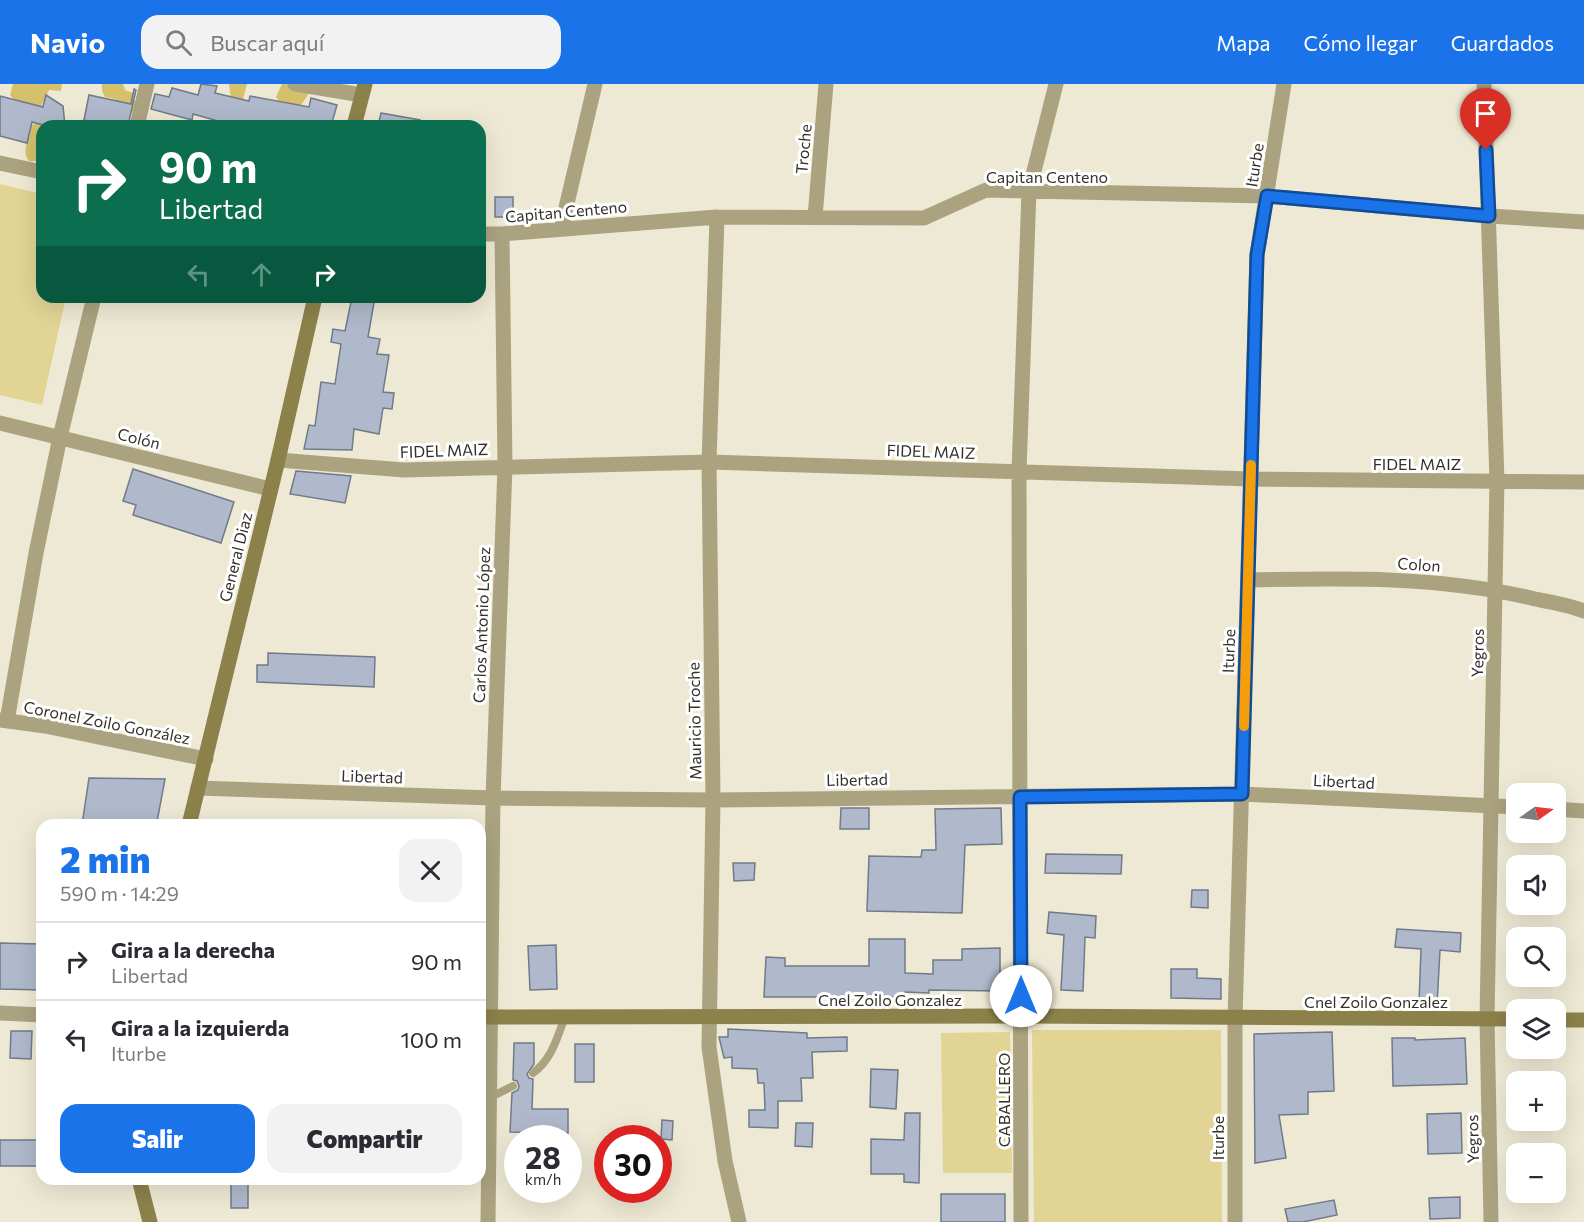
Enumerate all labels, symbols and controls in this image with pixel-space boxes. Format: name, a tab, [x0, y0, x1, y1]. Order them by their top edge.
search box	[141, 15, 561, 69]
text: Navio	[30, 25, 105, 59]
icon: search	[162, 26, 195, 59]
text: Buscar aquí	[210, 29, 324, 56]
text: Mapa	[1216, 30, 1271, 55]
text: Cómo llegar	[1304, 30, 1418, 55]
text: Guardados	[1451, 30, 1554, 55]
pin	[1460, 88, 1511, 150]
icon: arrive	[1469, 97, 1502, 130]
street label: Troche	[791, 123, 815, 175]
text: 90 m	[159, 140, 258, 192]
street label: Iturbe	[1241, 142, 1267, 188]
icon: right	[60, 144, 138, 222]
street label: Capitan Centeno	[986, 167, 1108, 186]
text: Libertad	[159, 192, 263, 225]
street label: Capitan Centeno	[504, 196, 628, 226]
icon: left	[182, 258, 215, 291]
icon: ahead	[245, 258, 278, 291]
icon: right	[308, 258, 341, 291]
street label: Colón	[116, 424, 162, 452]
street label: FIDEL MAIZ	[399, 439, 489, 461]
street label: FIDEL MAIZ	[886, 440, 976, 462]
street label: FIDEL MAIZ	[1373, 454, 1461, 473]
street label: General Diaz	[215, 510, 255, 604]
street label: Carlos Antonio López	[469, 547, 493, 703]
street label: Colon	[1397, 553, 1441, 575]
street label: Yegros	[1467, 628, 1487, 678]
street label: Iturbe	[1218, 629, 1238, 673]
street label: Mauricio Troche	[683, 662, 705, 780]
street label: Coronel Zoilo González	[22, 697, 192, 747]
street label: Libertad	[341, 765, 403, 787]
street label: Libertad	[826, 769, 888, 789]
street label: Libertad	[1313, 770, 1375, 792]
north arrow	[1506, 783, 1566, 843]
map controls	[1506, 783, 1566, 1203]
text: 2 min	[60, 836, 150, 880]
button: close	[399, 839, 462, 902]
button: sound	[1506, 855, 1566, 915]
text: 590 m · 14:29	[60, 881, 179, 905]
button: search	[1506, 927, 1566, 987]
text: Gira a la derecha	[111, 936, 275, 963]
icon: right	[60, 945, 93, 978]
text: 90 m	[411, 948, 462, 975]
text: Libertad	[111, 963, 188, 987]
position arrow	[989, 964, 1053, 1028]
street label: Cnel Zoilo Gonzalez	[818, 990, 962, 1009]
street label: Cnel Zoilo Gonzalez	[1304, 992, 1448, 1011]
button: layers	[1506, 999, 1566, 1059]
text: Gira a la izquierda	[111, 1014, 289, 1041]
icon: left	[60, 1023, 93, 1056]
text: 100 m	[400, 1026, 462, 1053]
text: Iturbe	[111, 1041, 166, 1065]
street label: CABALLERO	[994, 1053, 1013, 1147]
button: +	[1506, 1071, 1566, 1131]
button: Salir	[60, 1104, 255, 1173]
button: Compartir	[267, 1104, 462, 1173]
street label: Yegros	[1462, 1114, 1482, 1164]
street label: Iturbe	[1208, 1116, 1227, 1160]
speed limit sign: 30	[594, 1125, 672, 1203]
text: 28	[525, 1138, 561, 1175]
button: −	[1506, 1143, 1566, 1203]
text: km/h	[525, 1170, 561, 1188]

